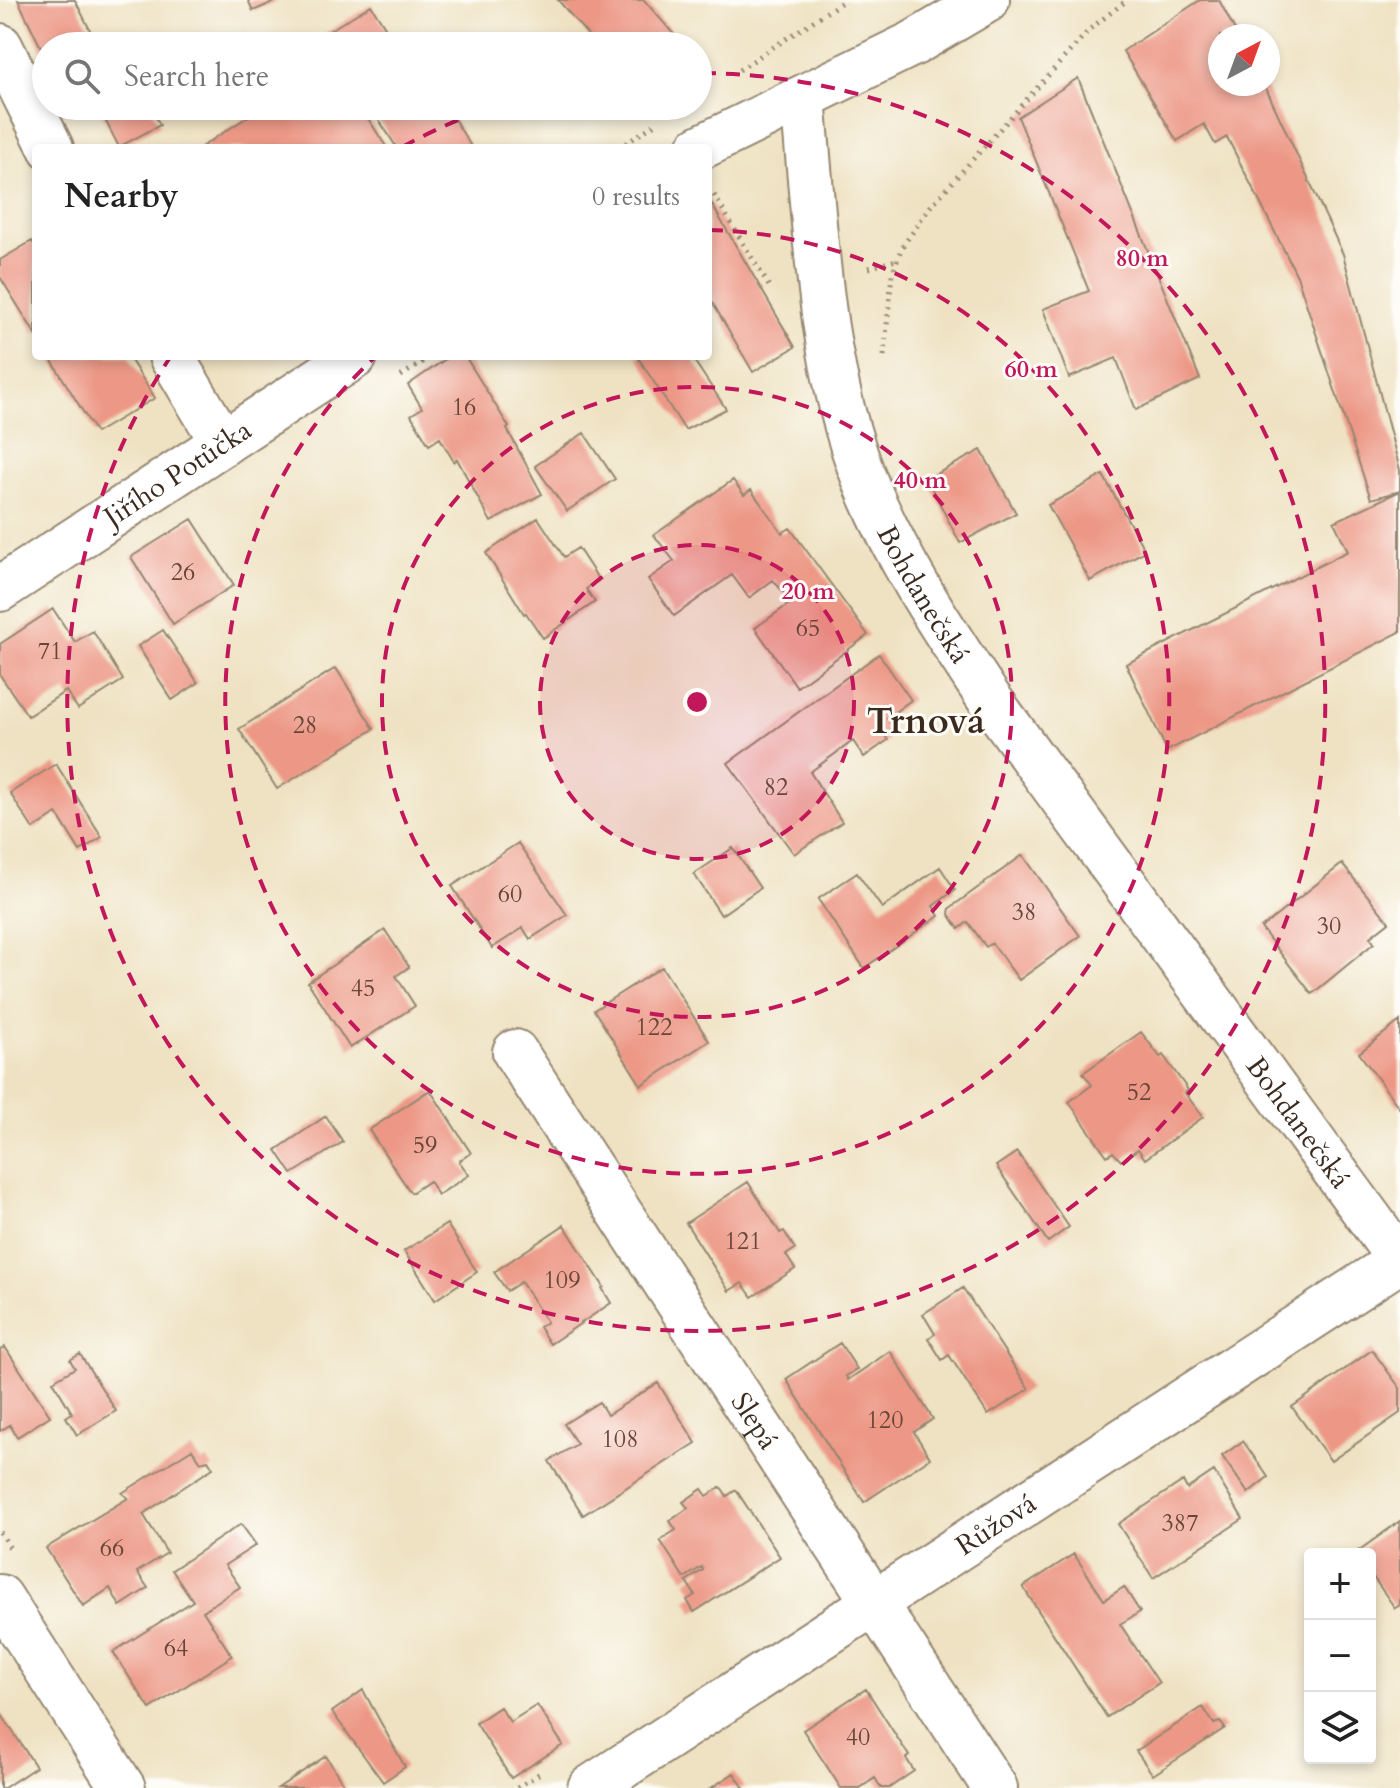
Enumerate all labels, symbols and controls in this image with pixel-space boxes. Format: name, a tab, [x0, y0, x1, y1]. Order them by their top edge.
north arrow	[1208, 24, 1280, 96]
search box	[32, 32, 712, 120]
icon: search	[60, 54, 104, 98]
text: Search here	[124, 56, 269, 97]
text: Nearby	[64, 173, 179, 219]
text: 0 results	[592, 179, 680, 214]
text: 80 m	[1115, 242, 1169, 275]
text: 60 m	[1004, 353, 1058, 386]
house number: 16	[452, 391, 476, 424]
street label: Jiřího Potůčka	[93, 411, 259, 538]
text: 40 m	[893, 464, 947, 497]
street label: Bohdanečská	[868, 519, 979, 671]
house number: 26	[171, 556, 195, 589]
text: 20 m	[781, 575, 835, 608]
house number: 65	[796, 612, 820, 645]
house number: 71	[38, 635, 62, 668]
centre of rings	[683, 688, 711, 716]
district label: Trnová	[867, 697, 985, 746]
house number: 28	[293, 709, 317, 742]
house number: 82	[764, 771, 788, 804]
house number: 60	[498, 878, 522, 911]
house number: 38	[1012, 896, 1036, 929]
house number: 30	[1317, 910, 1341, 943]
house number: 45	[351, 972, 375, 1005]
house number: 122	[636, 1011, 672, 1044]
street label: Bohdanečská	[1237, 1049, 1359, 1196]
house number: 52	[1127, 1076, 1151, 1109]
house number: 59	[413, 1129, 437, 1162]
house number: 121	[725, 1225, 761, 1258]
house number: 109	[544, 1264, 580, 1297]
street label: Slepá	[722, 1385, 787, 1457]
house number: 120	[867, 1404, 903, 1437]
house number: 108	[602, 1423, 638, 1456]
street label: Růžová	[948, 1484, 1044, 1565]
house number: 387	[1162, 1507, 1198, 1540]
house number: 66	[100, 1532, 124, 1565]
map controls	[1304, 1548, 1376, 1764]
button: +	[1304, 1548, 1376, 1620]
button: −	[1304, 1620, 1376, 1692]
house number: 64	[164, 1632, 188, 1665]
button: layers	[1304, 1692, 1376, 1764]
house number: 40	[846, 1721, 870, 1754]

